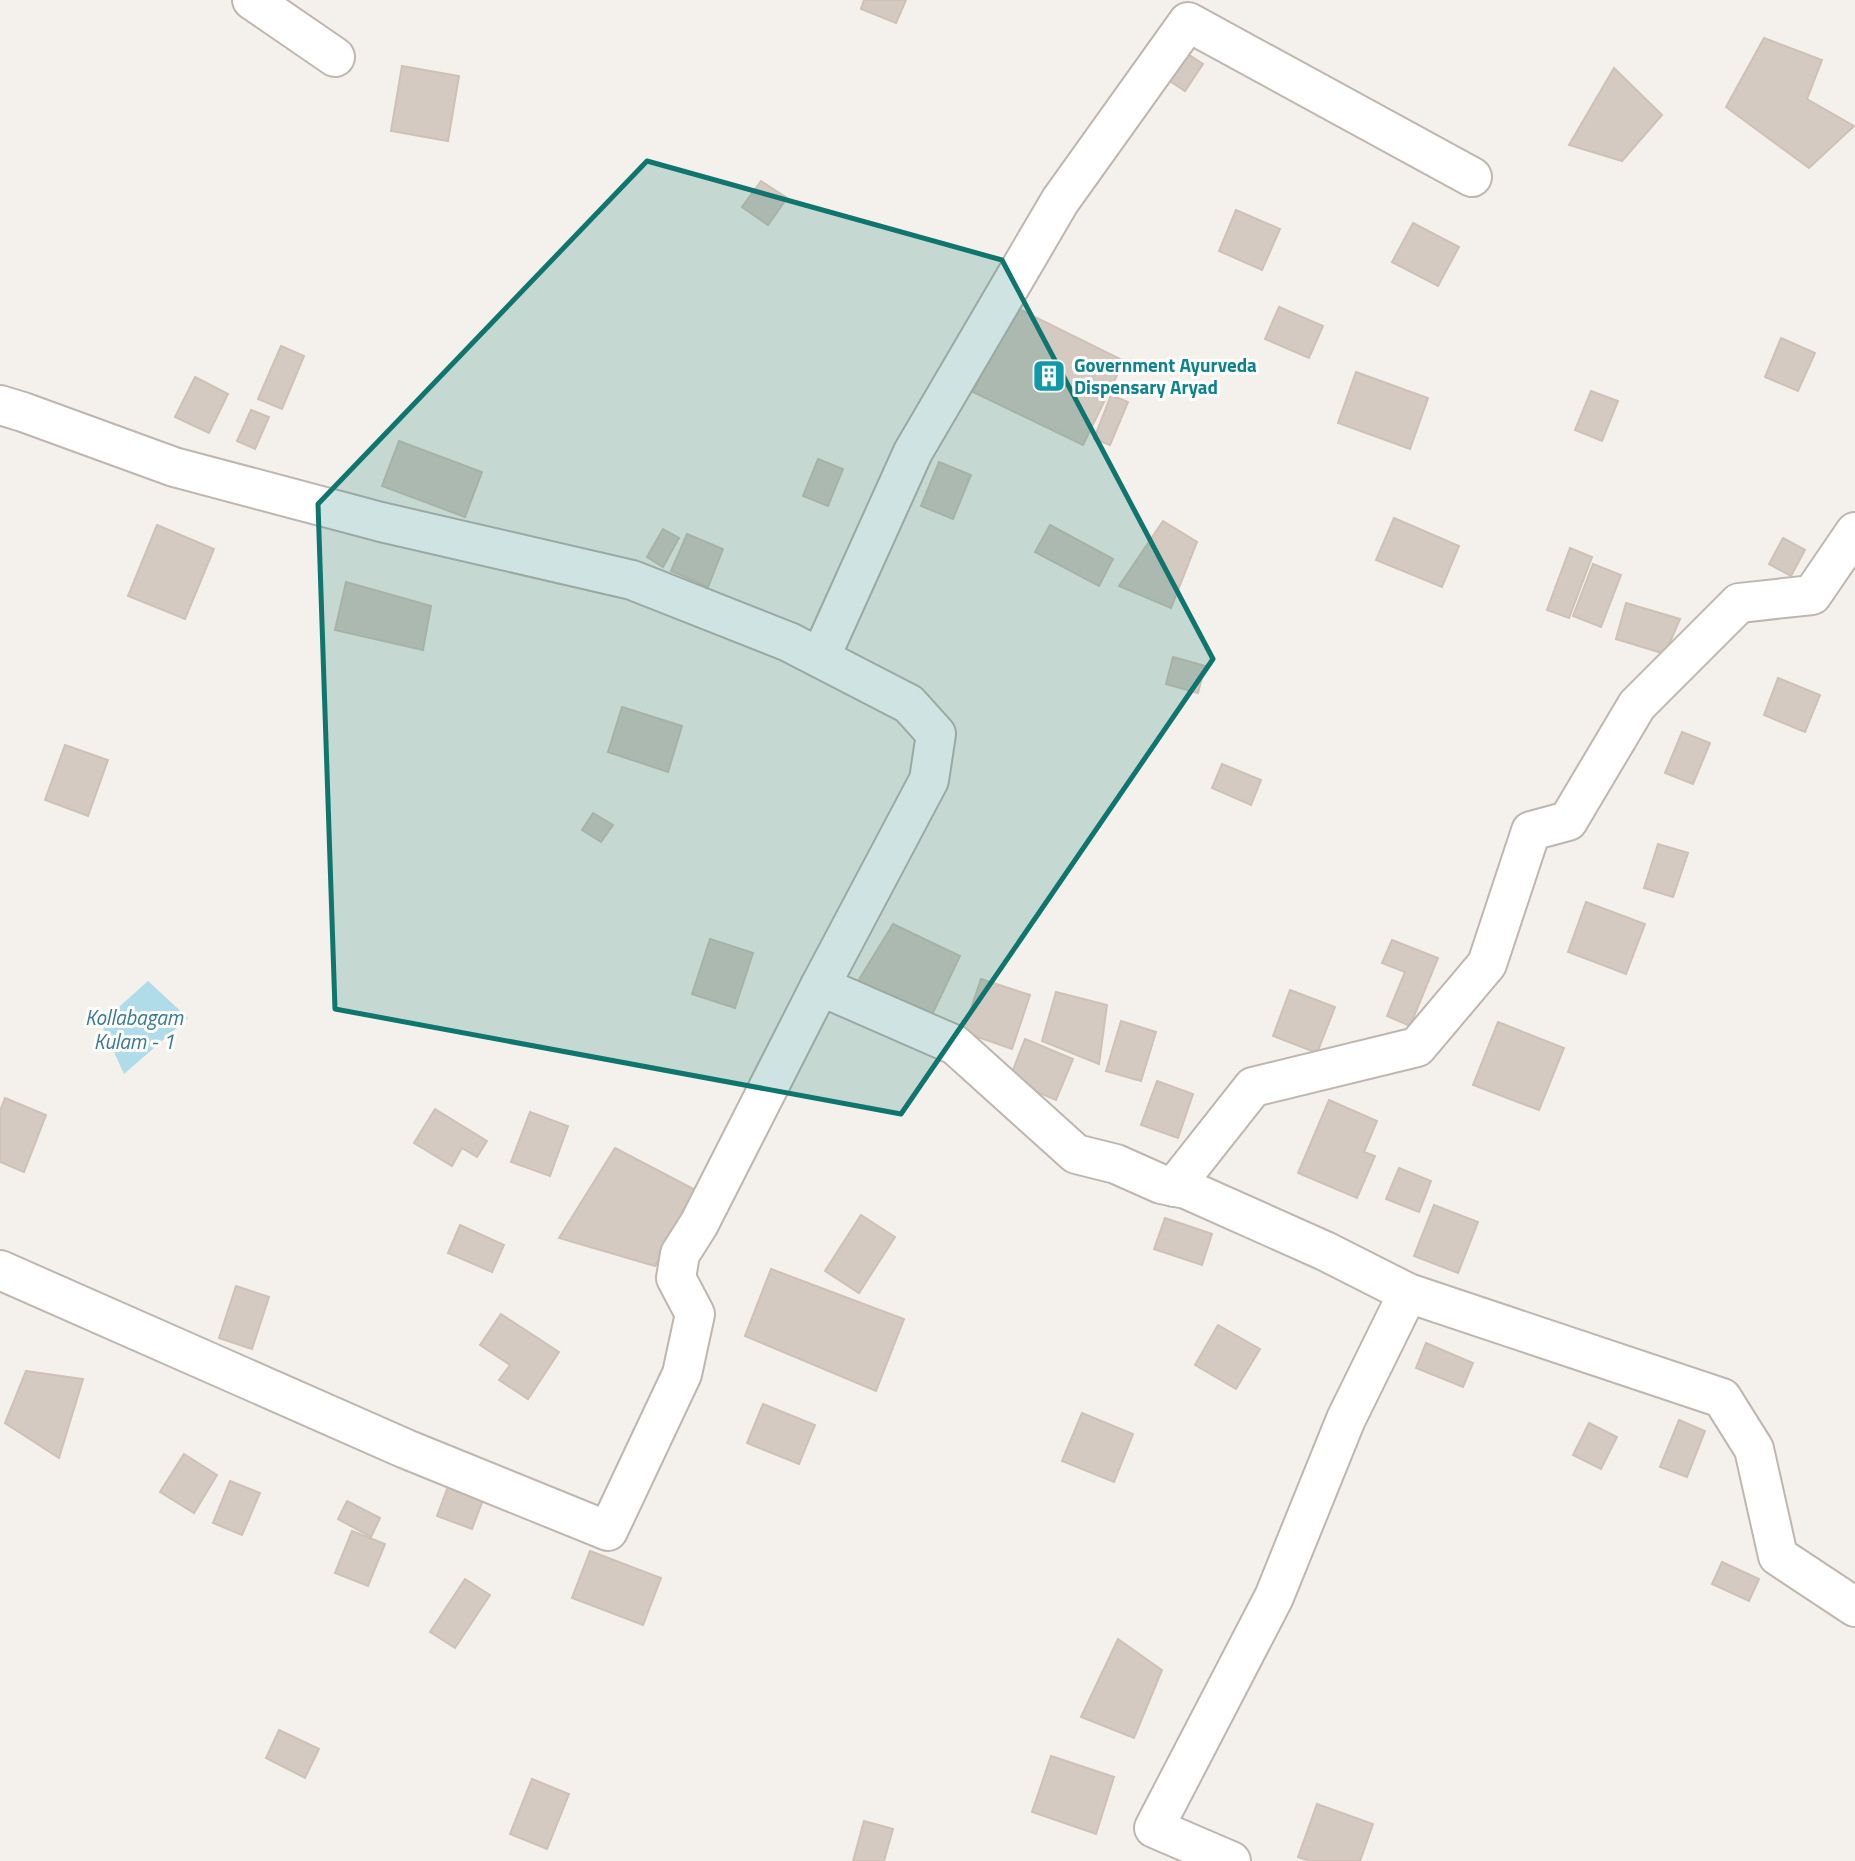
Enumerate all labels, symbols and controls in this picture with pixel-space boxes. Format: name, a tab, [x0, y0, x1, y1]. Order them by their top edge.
place label: Government Ayurveda Dispensary Aryad	[1074, 350, 1257, 401]
building icon: Government Ayurveda Dispensary Aryad	[1030, 357, 1068, 395]
water label: Kollabagam Kulam - 1	[85, 1001, 184, 1057]

